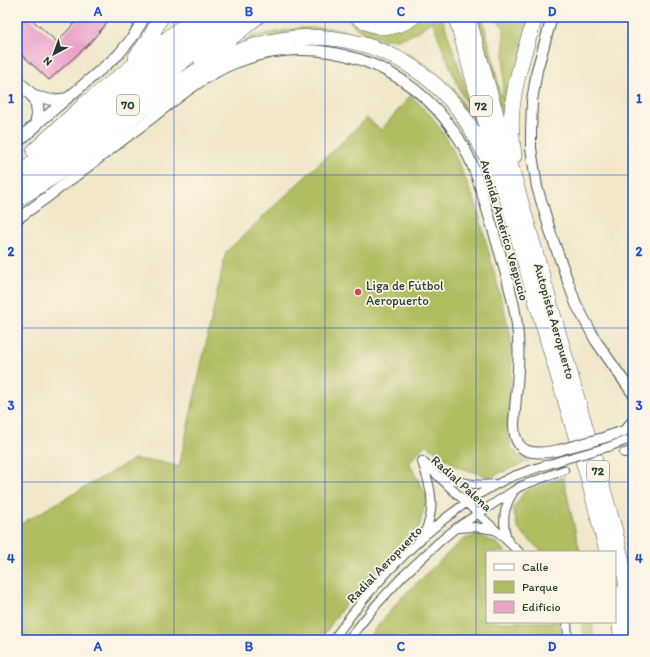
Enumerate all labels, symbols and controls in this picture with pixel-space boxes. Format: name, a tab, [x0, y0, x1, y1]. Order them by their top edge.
text: A	[93, 4, 103, 19]
text: B	[245, 4, 254, 19]
text: C	[397, 4, 406, 19]
text: D	[548, 4, 557, 19]
north arrow	[34, 34, 74, 74]
text: N	[41, 54, 55, 69]
text: 1	[8, 91, 14, 106]
text: 1	[636, 91, 642, 106]
road number: 70	[117, 95, 139, 115]
road number: 72	[470, 96, 492, 116]
street label: Avenida Américo Vespucio	[477, 158, 532, 303]
text: 2	[8, 244, 15, 259]
text: 2	[636, 244, 643, 259]
street label: Autopista Aeropuerto	[531, 261, 578, 381]
place label: Liga de Fútbol Aeropuerto	[366, 278, 444, 308]
marker: Liga de Fútbol Aeropuerto	[353, 287, 363, 297]
text: 3	[7, 398, 15, 413]
text: 3	[635, 398, 643, 413]
street label: Radial Palena	[428, 452, 495, 515]
road number: 72	[587, 461, 609, 481]
street label: Radial Aeropuerto	[344, 522, 425, 606]
text: 4	[7, 551, 15, 566]
legend	[486, 551, 616, 623]
text: 4	[635, 551, 643, 566]
text: Calle	[522, 560, 549, 574]
text: Parque	[522, 580, 558, 594]
text: Edificio	[522, 600, 561, 614]
text: A	[93, 639, 103, 654]
text: B	[245, 639, 254, 654]
text: C	[397, 639, 406, 654]
text: D	[548, 639, 557, 654]

